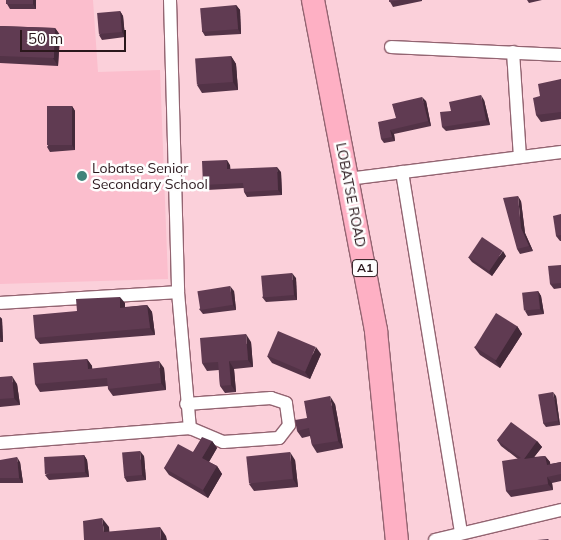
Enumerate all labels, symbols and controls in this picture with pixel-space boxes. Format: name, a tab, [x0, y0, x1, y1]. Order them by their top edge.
scale bar	[22, 20, 129, 52]
text: 50 m	[28, 29, 63, 48]
street label: LOBATSE ROAD	[333, 141, 369, 249]
place label: Lobatse Senior Secondary School	[92, 160, 208, 192]
marker: Lobatse Senior Secondary School	[76, 170, 88, 182]
road number: A1	[351, 258, 379, 278]

